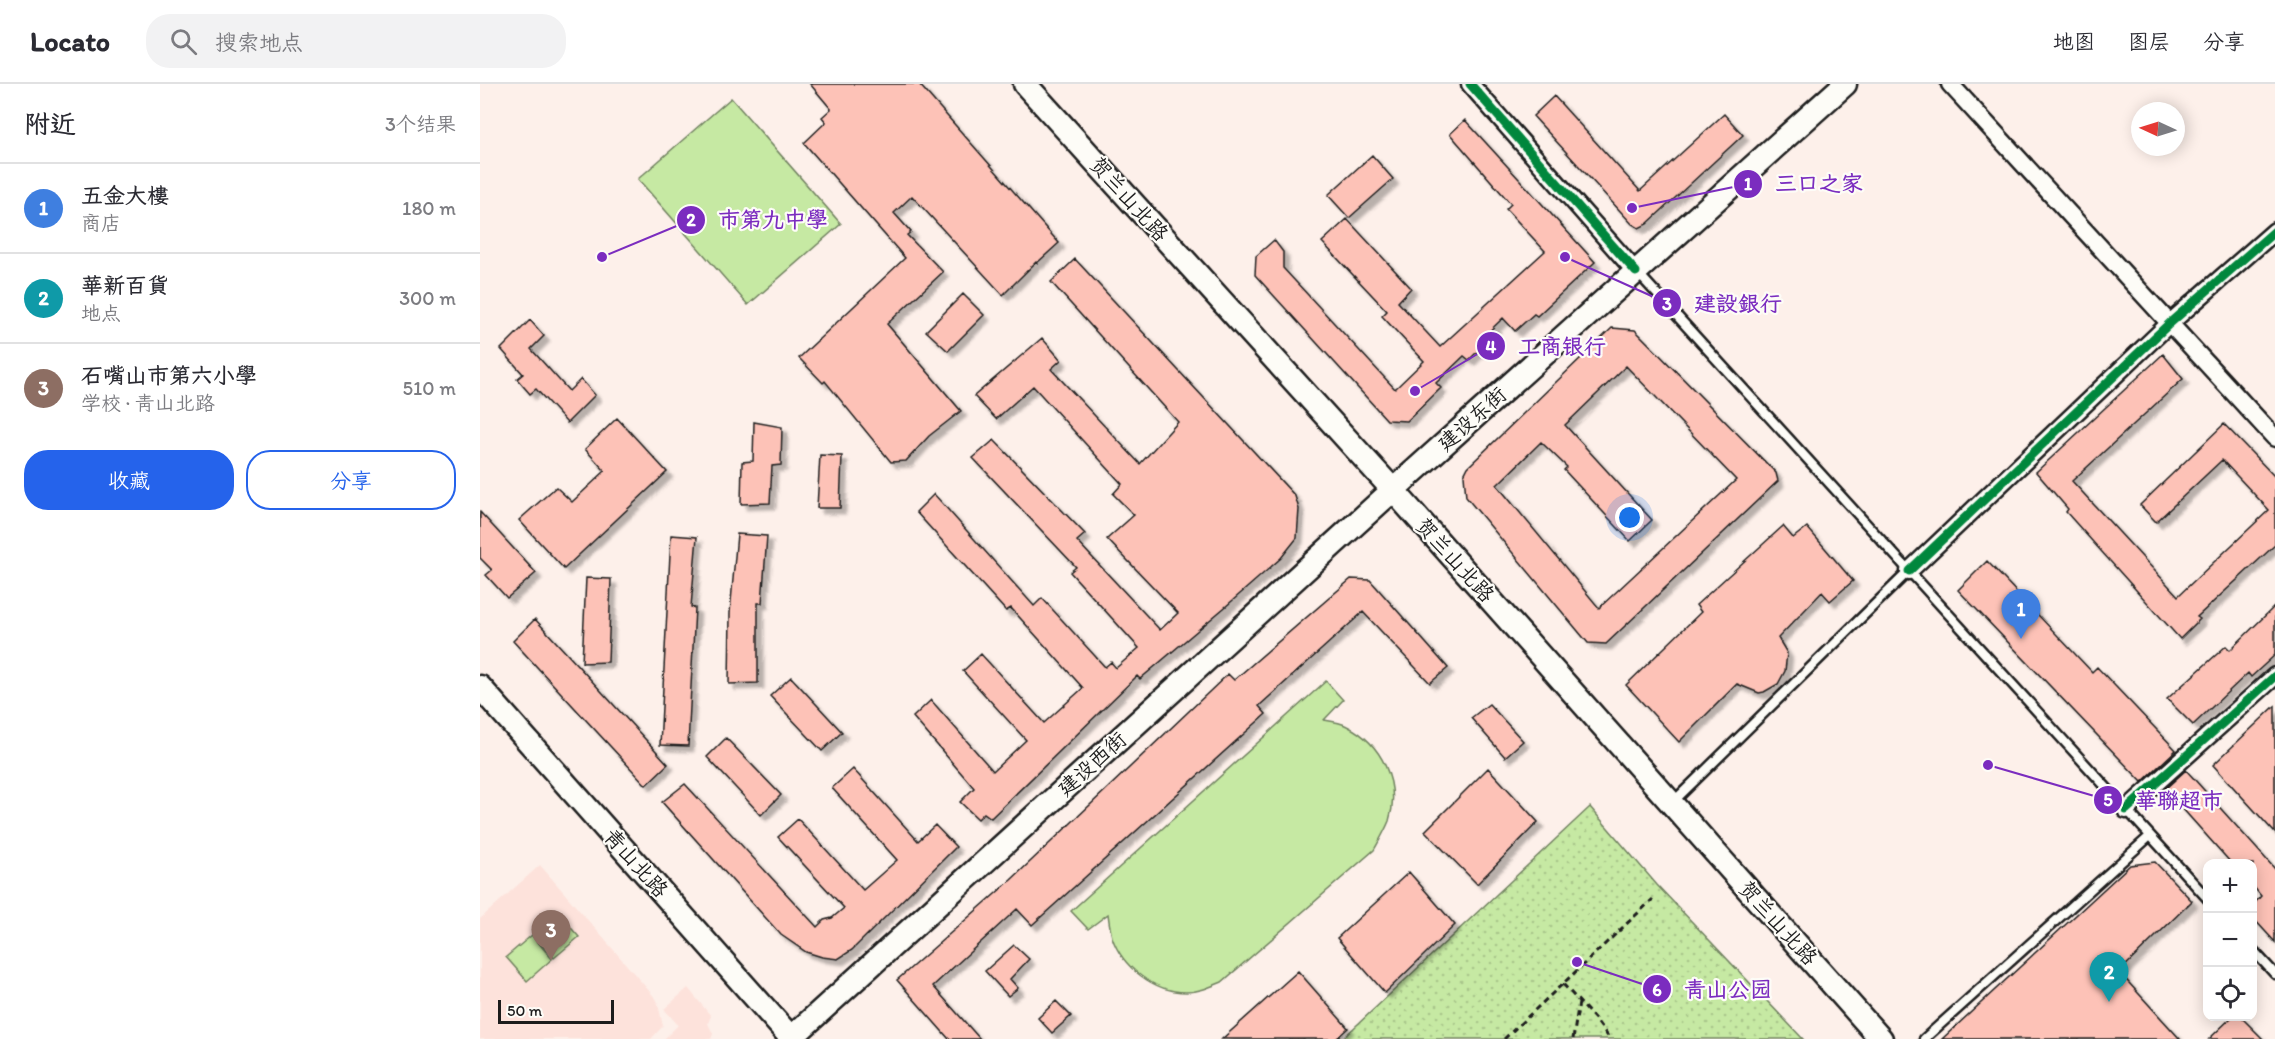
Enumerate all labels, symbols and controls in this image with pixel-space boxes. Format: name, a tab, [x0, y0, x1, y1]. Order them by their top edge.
search box	[146, 14, 566, 68]
text: Locato	[30, 24, 110, 58]
icon: search	[167, 25, 200, 58]
text: 搜索地点	[215, 29, 303, 56]
text: 地图	[2053, 29, 2095, 54]
text: 图层	[2128, 29, 2170, 54]
text: 分享	[2203, 29, 2245, 54]
north arrow	[2131, 102, 2185, 156]
text: 附近	[24, 108, 76, 140]
text: 3个结果	[385, 112, 456, 136]
street label: 贺兰山北路	[1085, 151, 1174, 246]
callout: 三口之家	[1733, 164, 1875, 204]
text: 三口之家	[1775, 170, 1863, 197]
text: 1	[1744, 173, 1753, 195]
text: 五金大樓	[81, 182, 169, 209]
text: 1	[39, 196, 48, 220]
text: 180 m	[402, 196, 456, 220]
callout: 市第九中學	[676, 200, 840, 240]
text: 市第九中學	[718, 206, 828, 233]
text: 2	[686, 209, 696, 231]
text: 商店	[81, 211, 121, 235]
text: 華新百貨	[81, 272, 169, 299]
callout: 建設銀行	[1652, 283, 1794, 323]
text: 2	[38, 286, 49, 310]
text: 300 m	[399, 286, 456, 310]
text: 建設銀行	[1694, 290, 1782, 317]
text: 3	[1662, 293, 1672, 315]
text: 地点	[81, 301, 121, 325]
callout: 工商银行	[1476, 326, 1618, 366]
text: 工商银行	[1518, 333, 1606, 360]
text: 4	[1486, 336, 1497, 358]
text: 石嘴山市第六小學	[81, 362, 257, 389]
text: 3	[38, 376, 49, 400]
text: 510 m	[403, 376, 456, 400]
street label: 建设东街	[1432, 381, 1511, 456]
text: 学校 · 青山北路	[81, 391, 215, 415]
button: 收藏	[24, 450, 234, 510]
button: 分享	[246, 450, 456, 510]
your location	[1615, 503, 1644, 532]
street label: 贺兰山北路	[1411, 512, 1500, 607]
pin: 1	[2002, 590, 2040, 639]
street label: 建设西街	[1052, 726, 1131, 801]
callout: 華聯超市	[2093, 780, 2235, 820]
text: 華聯超市	[2135, 787, 2223, 814]
text: 5	[2103, 789, 2113, 811]
street label: 青山北路	[599, 823, 674, 902]
map controls	[2203, 859, 2257, 1021]
button: +	[2203, 859, 2257, 913]
street label: 贺兰山北路	[1734, 875, 1823, 970]
pin: 3	[532, 910, 570, 960]
button: −	[2203, 913, 2257, 967]
pin: 2	[2090, 952, 2128, 1002]
button: locate	[2203, 967, 2257, 1021]
callout: 青山公园	[1642, 969, 1784, 1009]
text: 青山公园	[1684, 976, 1772, 1003]
text: 6	[1652, 979, 1662, 1001]
scale bar	[498, 997, 614, 1024]
text: 50 m	[507, 1001, 542, 1020]

